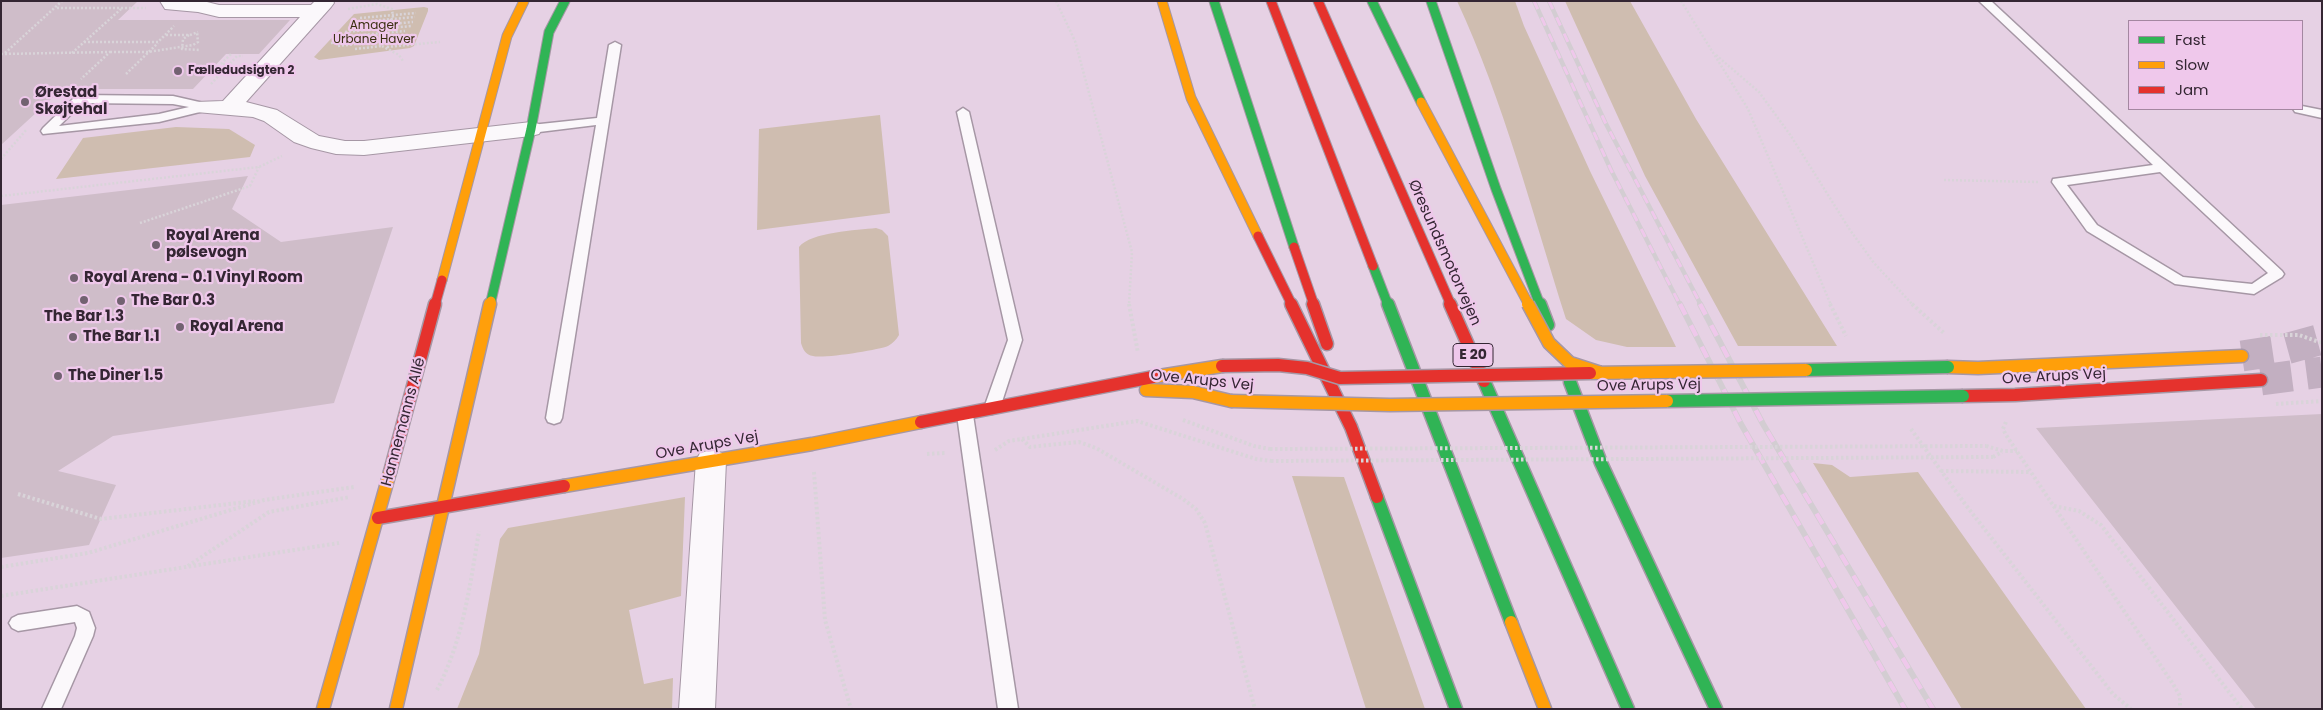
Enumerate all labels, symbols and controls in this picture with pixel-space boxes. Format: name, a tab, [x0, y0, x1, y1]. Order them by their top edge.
park label: Amager Urbane Haver	[333, 19, 415, 47]
legend	[2128, 20, 2303, 110]
text: Fast	[2175, 29, 2206, 50]
text: Slow	[2175, 54, 2209, 75]
place label: Fælledudsigten 2	[188, 64, 294, 78]
marker: Fælledudsigten 2	[172, 65, 184, 77]
text: Jam	[2175, 79, 2209, 100]
place label: Ørestad Skøjtehal	[35, 84, 107, 119]
marker: Ørestad Skøjtehal	[19, 96, 31, 108]
street label: Øresundsmotorvejen	[1404, 177, 1484, 329]
place label: Royal Arena pølsevogn	[166, 227, 260, 262]
marker: Royal Arena pølsevogn	[150, 239, 162, 251]
place label: Royal Arena - 0.1 Vinyl Room	[84, 269, 303, 287]
marker: Royal Arena - 0.1 Vinyl Room	[68, 272, 80, 284]
place label: The Bar 0.3	[131, 292, 215, 310]
marker: The Bar 1.3	[78, 294, 90, 306]
marker: The Bar 0.3	[115, 295, 127, 307]
place label: The Bar 1.3	[44, 308, 124, 326]
place label: Royal Arena	[190, 318, 284, 336]
marker: Royal Arena	[174, 321, 186, 333]
place label: The Bar 1.1	[83, 328, 160, 346]
marker: The Bar 1.1	[67, 331, 79, 343]
road number: E 20	[1453, 344, 1493, 366]
street label: Hannemanns Allé	[378, 356, 430, 488]
street label: Ove Arups Vej	[2002, 365, 2106, 389]
place label: The Diner 1.5	[68, 367, 163, 385]
street label: Ove Arups Vej	[1149, 367, 1255, 395]
marker: The Diner 1.5	[52, 370, 64, 382]
street label: Ove Arups Vej	[1597, 376, 1701, 396]
street label: Ove Arups Vej	[654, 428, 760, 464]

